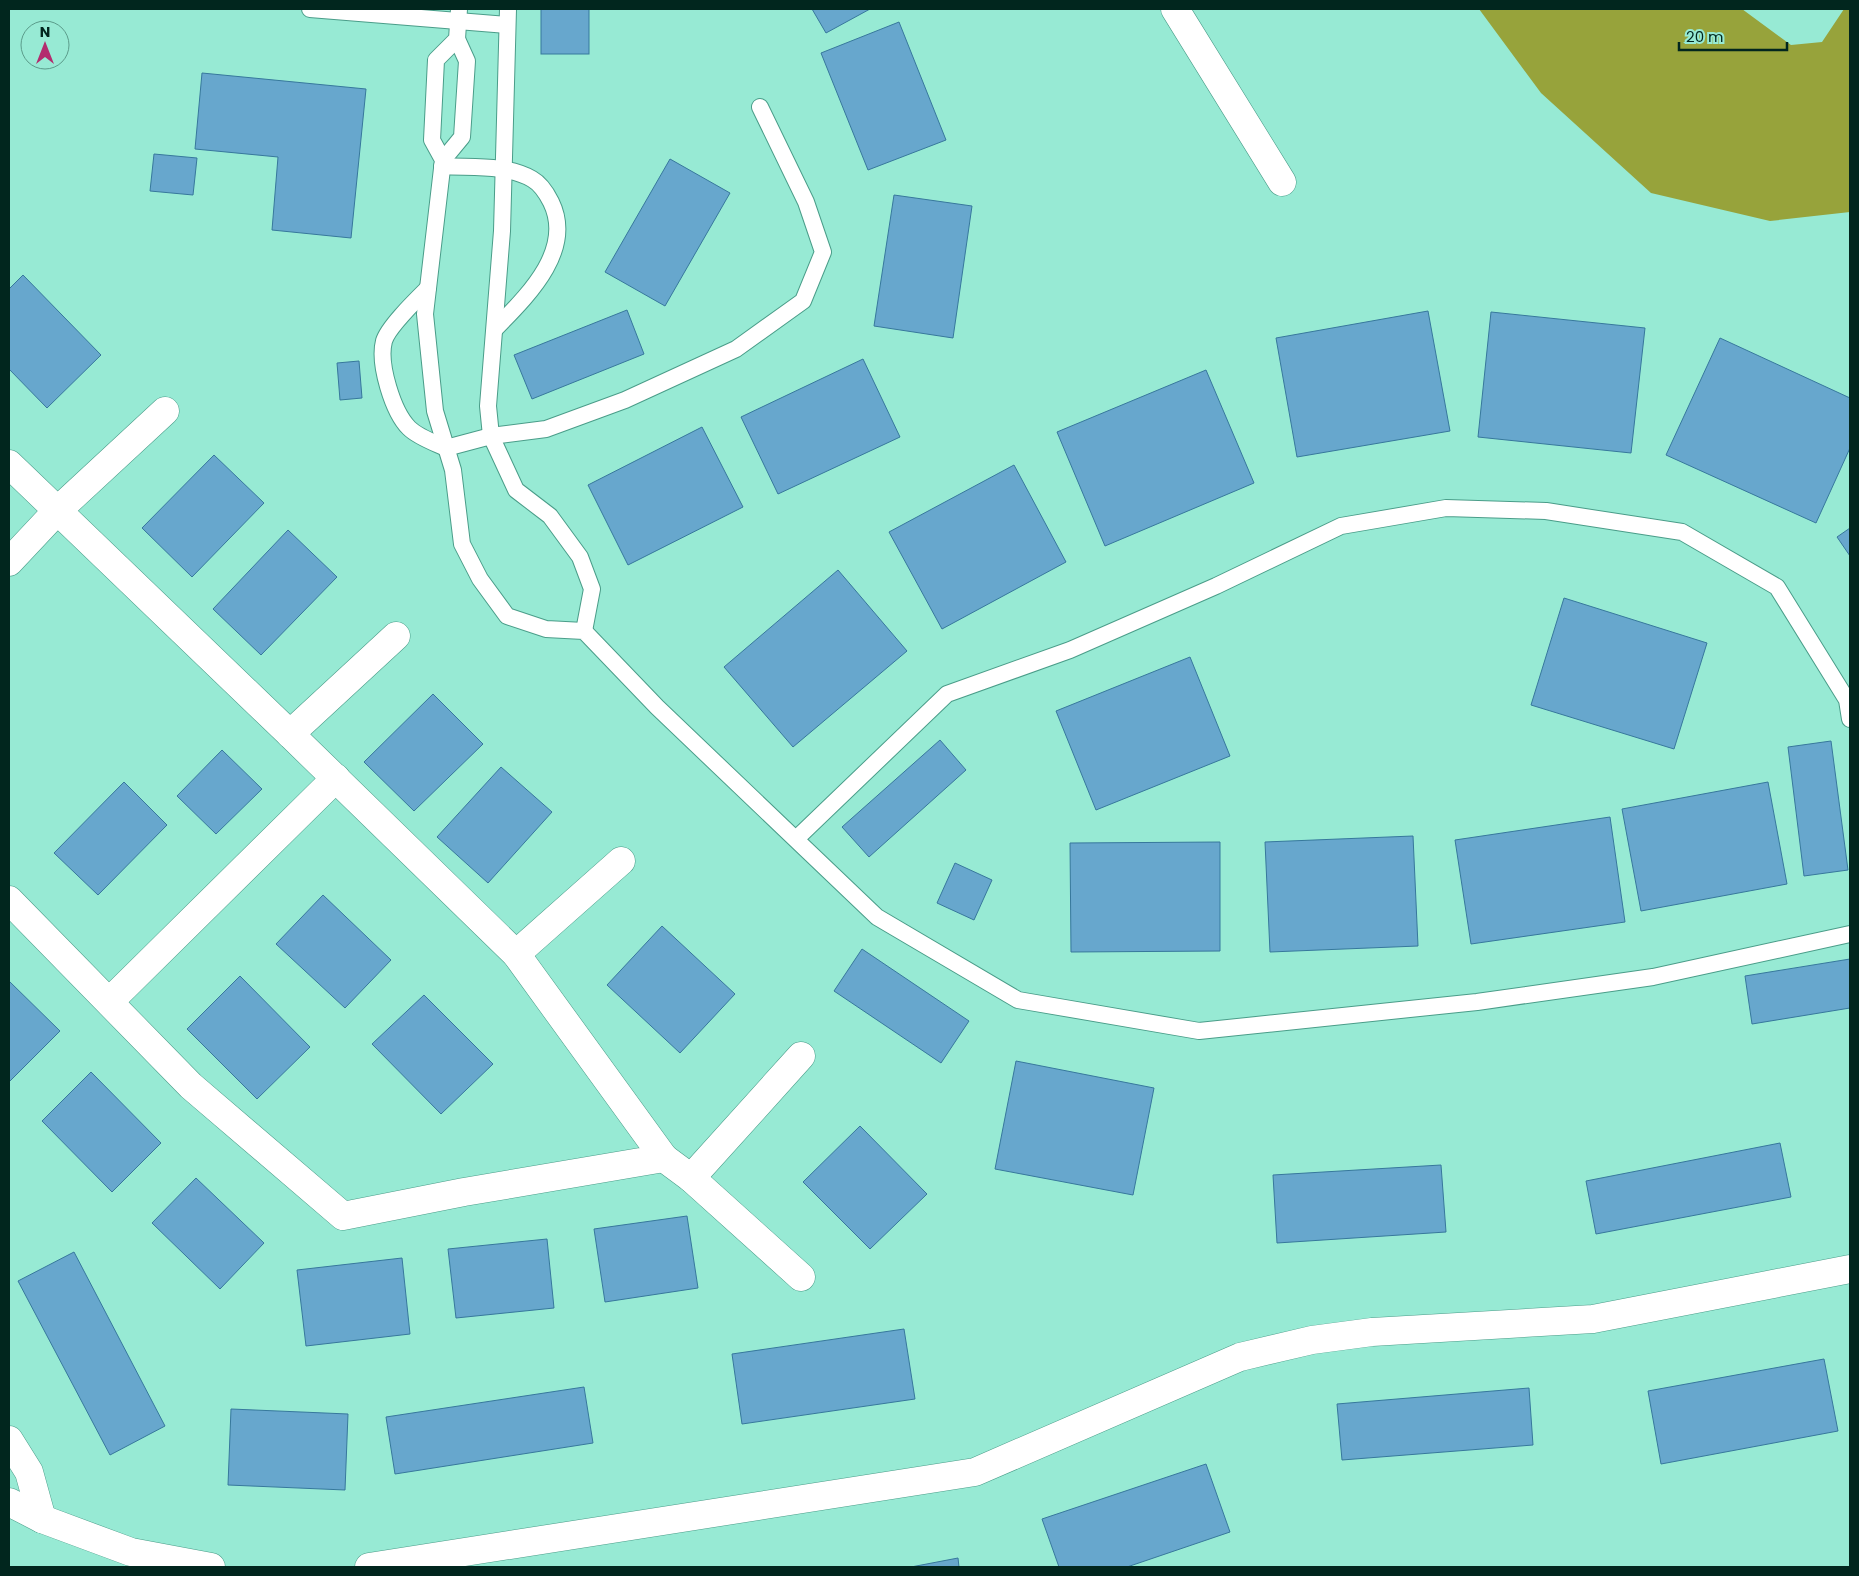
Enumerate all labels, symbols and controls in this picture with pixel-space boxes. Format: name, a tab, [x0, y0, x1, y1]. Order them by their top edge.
north arrow	[20, 20, 70, 70]
scale bar	[1679, 20, 1786, 52]
text: N	[40, 22, 50, 42]
text: 20 m	[1686, 26, 1724, 47]

